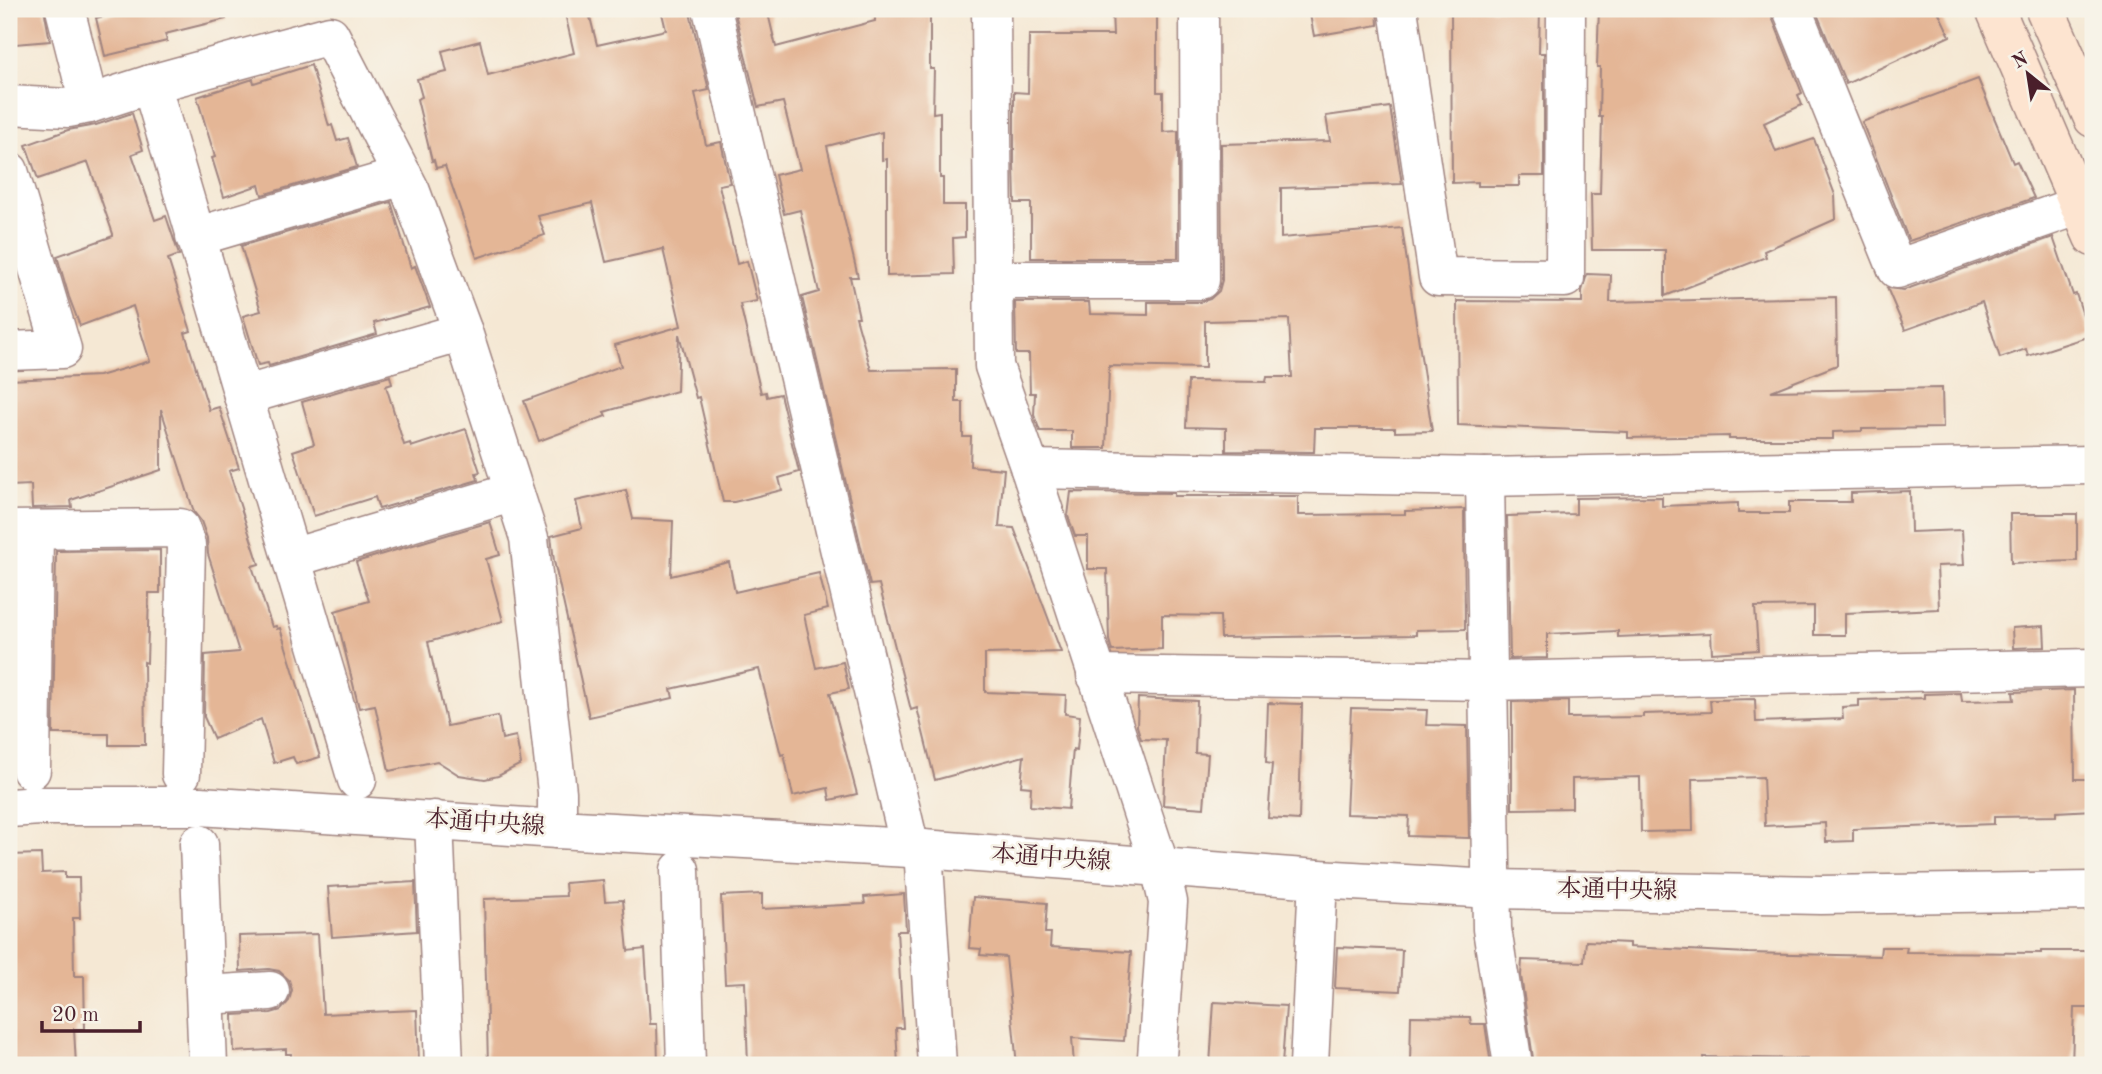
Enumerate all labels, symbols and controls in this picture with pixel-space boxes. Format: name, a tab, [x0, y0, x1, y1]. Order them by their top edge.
north arrow	[1994, 38, 2064, 108]
text: N	[2010, 49, 2032, 73]
street label: 本通中央線	[424, 805, 546, 840]
street label: 本通中央線	[990, 840, 1112, 875]
street label: 本通中央線	[1557, 875, 1677, 904]
scale bar	[42, 990, 140, 1034]
text: 20 m	[52, 1005, 99, 1026]

